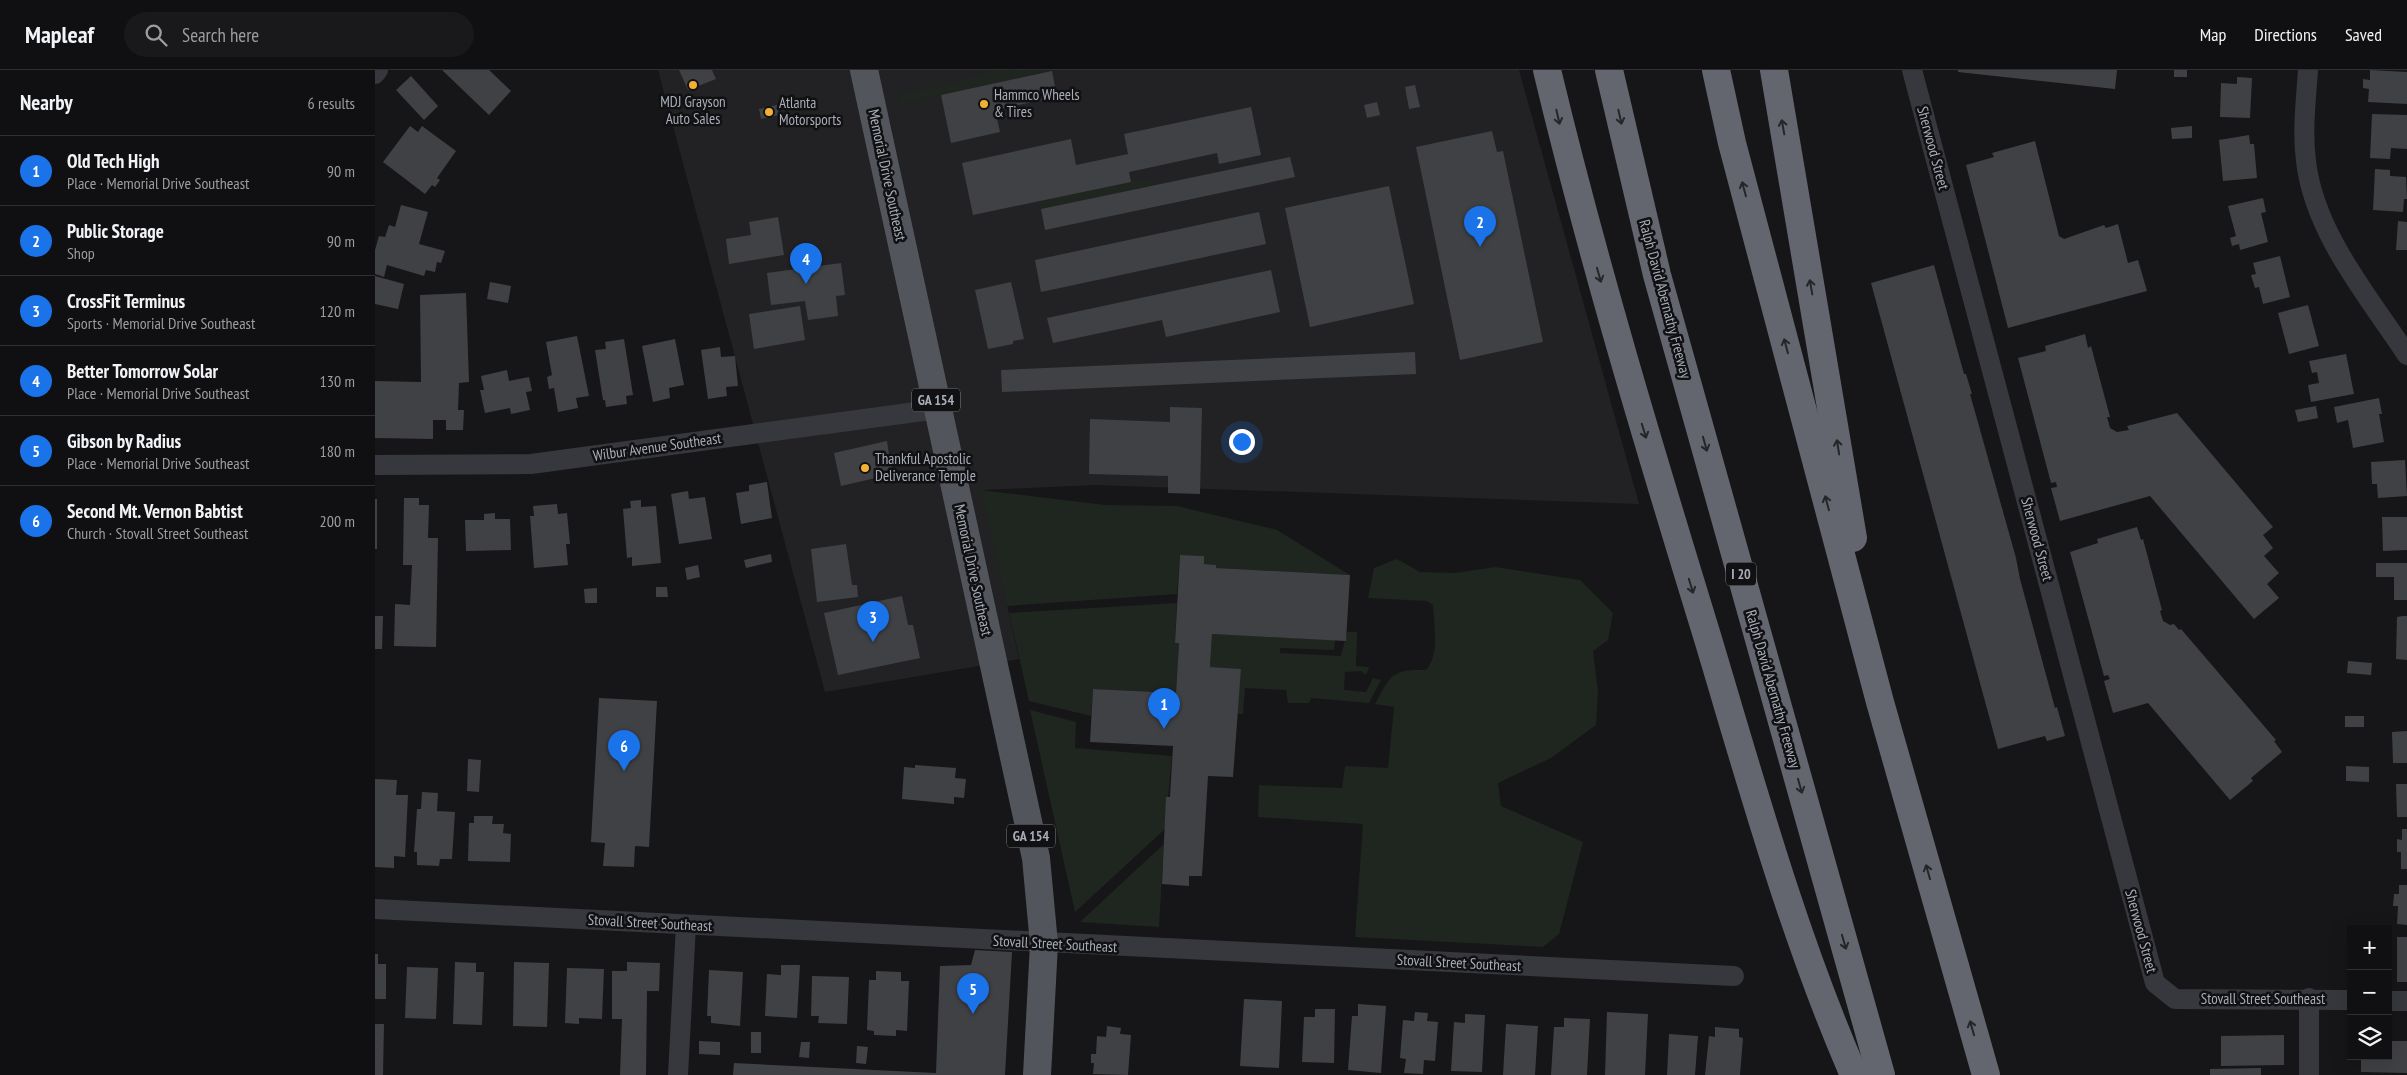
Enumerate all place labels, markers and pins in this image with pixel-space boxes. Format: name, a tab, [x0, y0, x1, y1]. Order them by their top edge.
marker: MDJ Grayson Auto Sales	[687, 79, 699, 91]
place label: Hammco Wheels & Tires	[994, 85, 1080, 121]
place label: MDJ Grayson Auto Sales	[660, 92, 726, 128]
place label: Atlanta Motorsports	[779, 93, 841, 129]
marker: Hammco Wheels & Tires	[978, 98, 990, 110]
marker: Atlanta Motorsports	[763, 106, 775, 118]
pin: 2	[1464, 206, 1496, 247]
pin: 4	[790, 243, 822, 284]
place label: Thankful Apostolic Deliverance Temple	[875, 449, 976, 485]
marker: Thankful Apostolic Deliverance Temple	[859, 462, 871, 474]
pin: 3	[857, 601, 889, 642]
pin: 1	[1148, 688, 1180, 729]
pin: 6	[608, 730, 640, 771]
pin: 5	[957, 973, 989, 1014]

